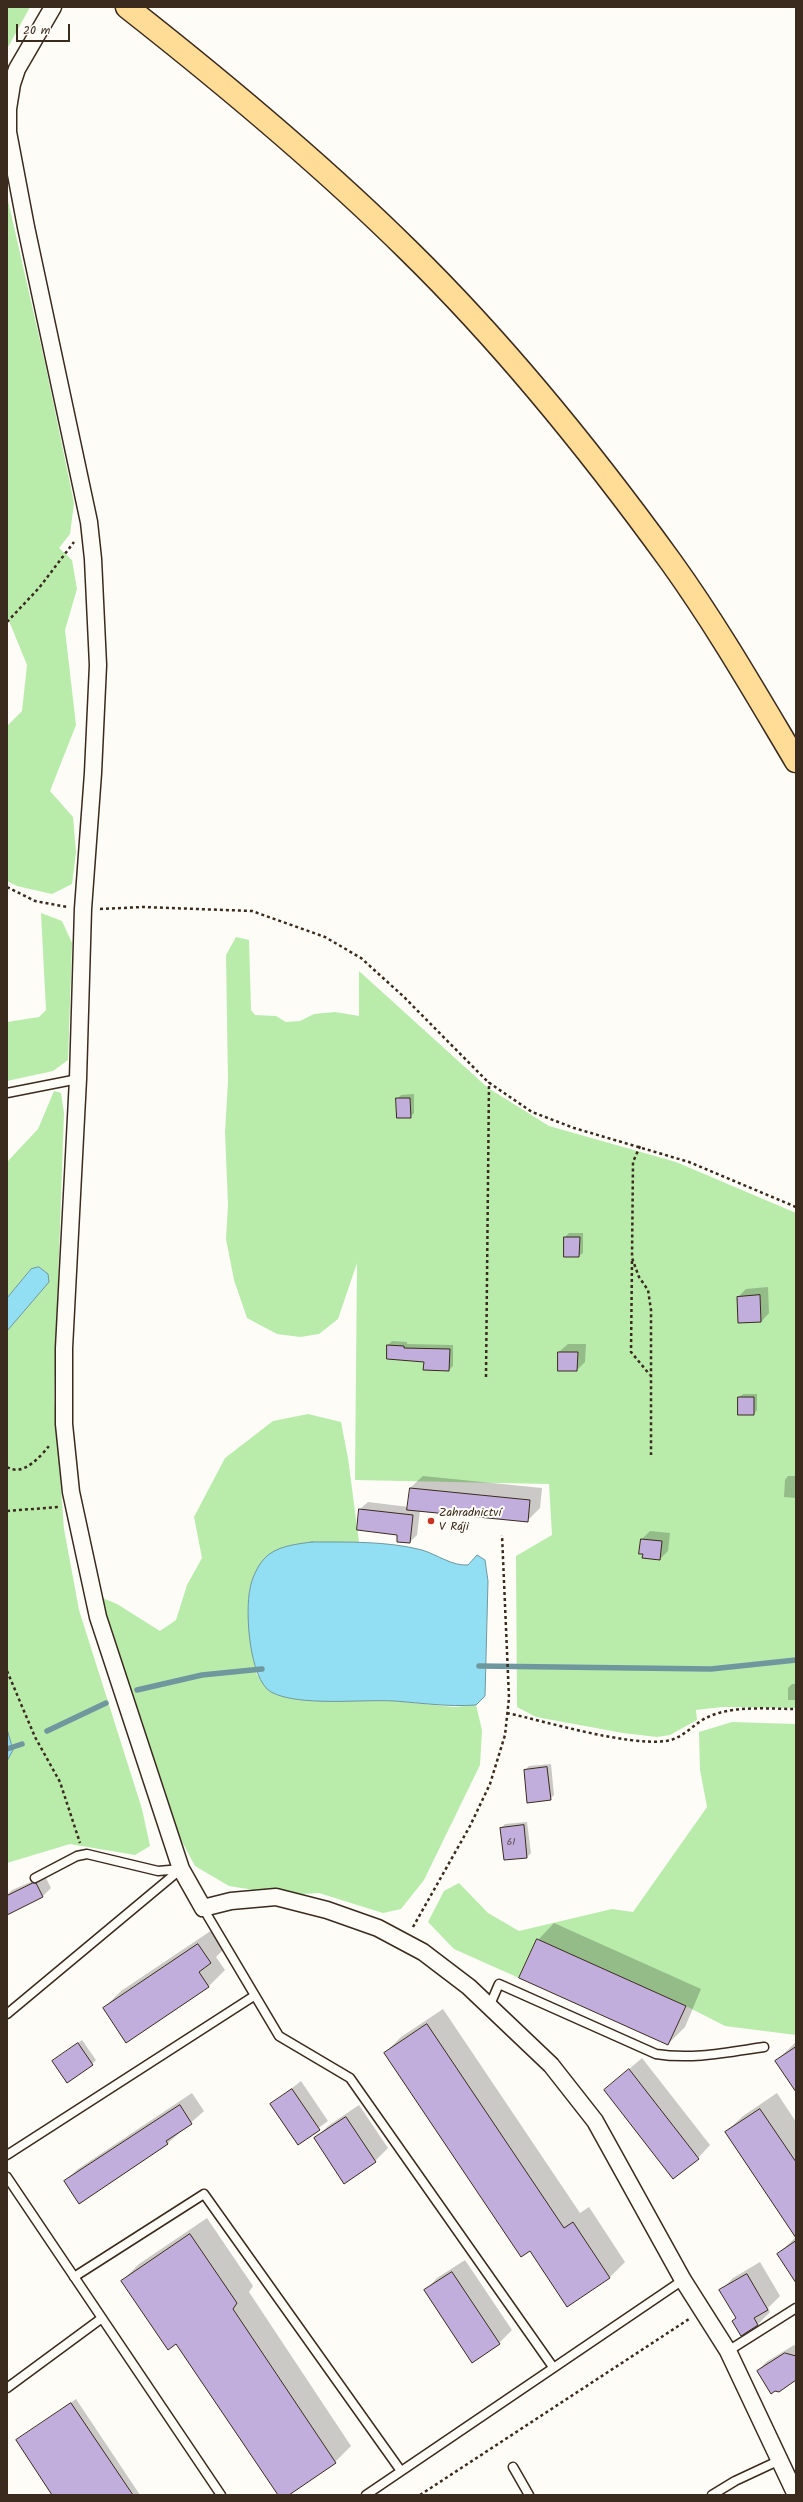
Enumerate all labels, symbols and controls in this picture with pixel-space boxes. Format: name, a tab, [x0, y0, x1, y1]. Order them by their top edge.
scale bar	[18, 16, 72, 42]
text: 20 m	[23, 21, 50, 40]
place label: Zahradnictví V Ráji	[439, 1507, 501, 1535]
marker: Zahradnictví V Ráji	[426, 1516, 436, 1526]
house number: 61	[507, 1837, 515, 1849]

